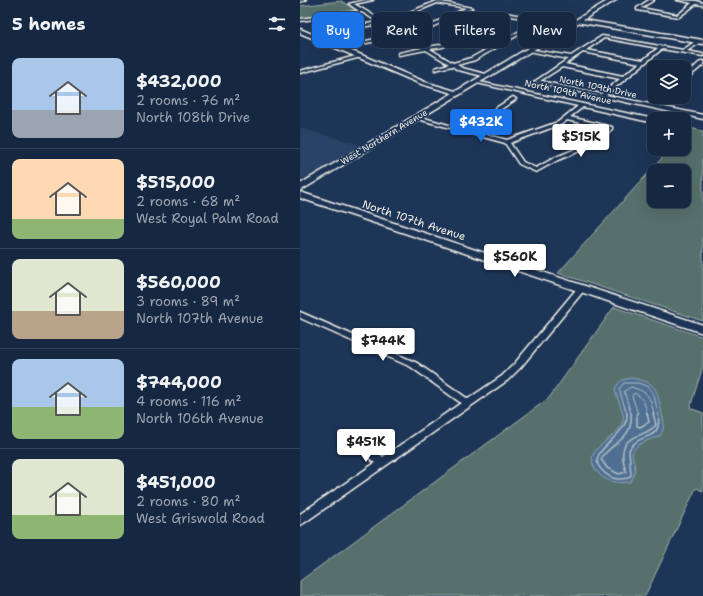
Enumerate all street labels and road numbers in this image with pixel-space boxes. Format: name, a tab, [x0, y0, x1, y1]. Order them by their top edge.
street label: North 109th Drive	[558, 73, 638, 101]
street label: North 109th Avenue	[523, 77, 613, 107]
street label: West Northern Avenue	[338, 106, 430, 168]
street label: North 107th Avenue	[360, 197, 467, 244]

